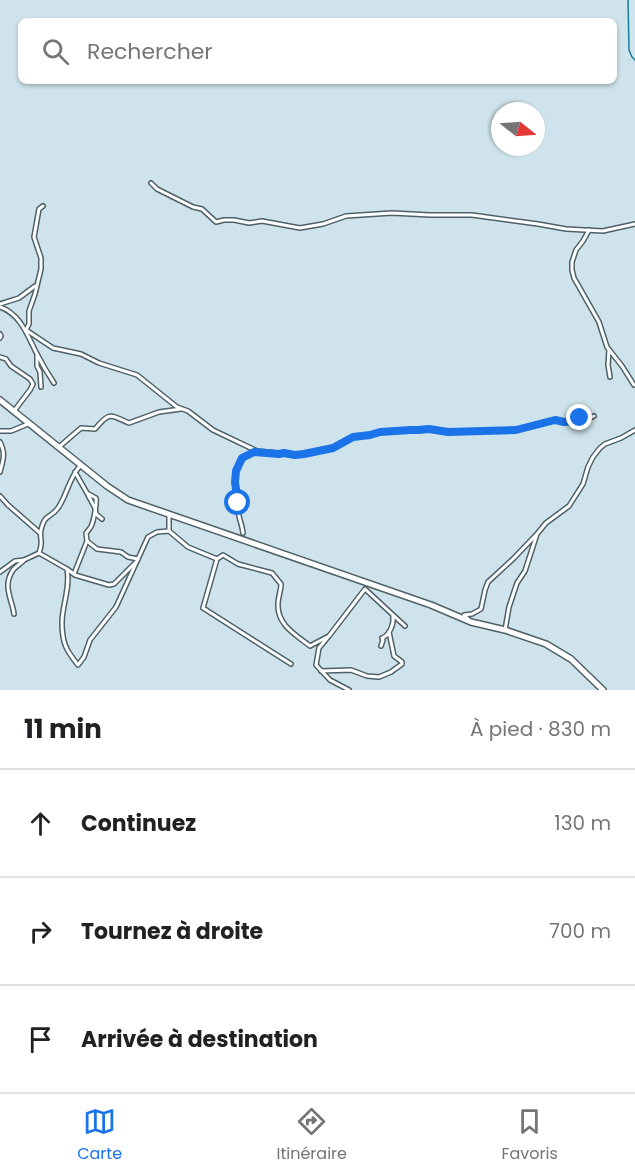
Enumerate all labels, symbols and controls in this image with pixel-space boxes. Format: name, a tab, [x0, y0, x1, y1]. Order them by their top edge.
search box	[18, 18, 617, 84]
icon: search	[39, 35, 72, 68]
text: Rechercher	[87, 36, 213, 67]
north arrow	[491, 102, 545, 156]
route end	[566, 404, 592, 430]
route start	[224, 489, 250, 515]
text: 11 min	[24, 711, 102, 747]
text: À pied · 830 m	[470, 715, 611, 743]
icon: ahead	[24, 807, 57, 840]
text: Continuez	[81, 808, 196, 839]
text: 130 m	[554, 809, 611, 837]
icon: right	[24, 915, 57, 948]
text: Tournez à droite	[81, 916, 263, 947]
text: 700 m	[549, 917, 611, 945]
icon: arrive	[24, 1023, 57, 1056]
text: Arrivée à destination	[81, 1024, 318, 1055]
tab: Carte	[77, 1105, 122, 1166]
tab: Itinéraire	[277, 1105, 347, 1166]
tab: Favoris	[501, 1105, 558, 1166]

